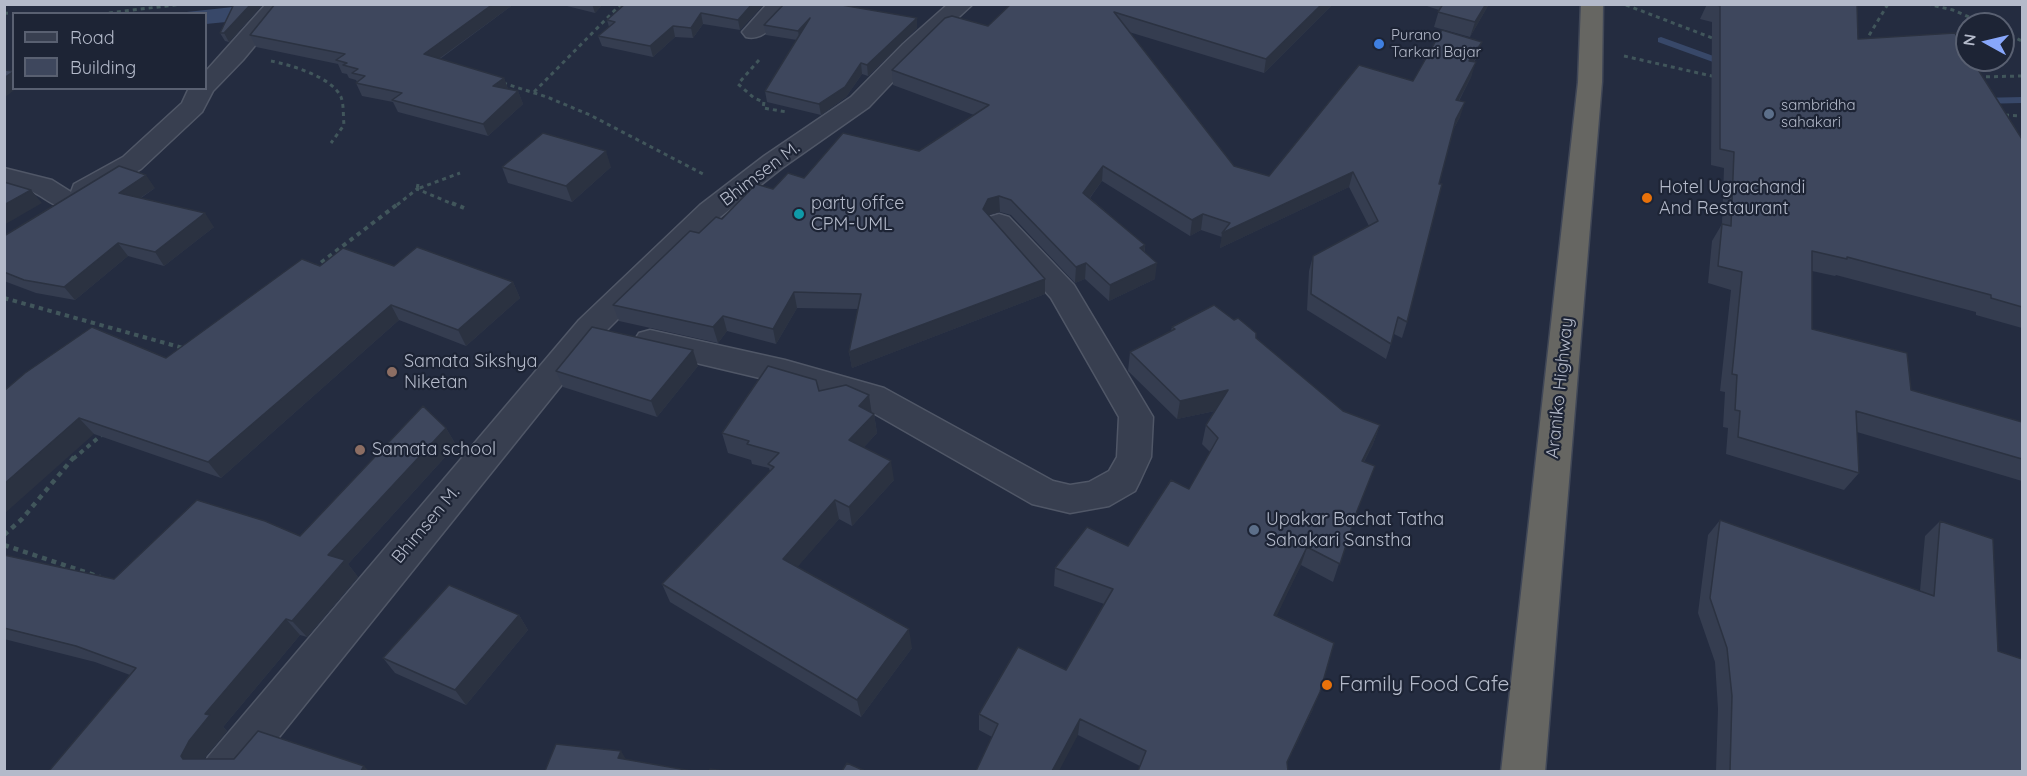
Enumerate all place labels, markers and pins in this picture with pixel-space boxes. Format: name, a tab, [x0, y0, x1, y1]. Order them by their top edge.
place label: Purano Tarkari Bajar	[1391, 26, 1481, 61]
marker: Purano Tarkari Bajar	[1372, 37, 1386, 51]
place label: sambridha sahakari	[1781, 96, 1856, 131]
marker: sambridha sahakari	[1762, 107, 1776, 121]
place label: Hotel Ugrachandi And Restaurant	[1659, 177, 1805, 219]
marker: Hotel Ugrachandi And Restaurant	[1640, 191, 1654, 205]
place label: party offce CPM-UML	[811, 193, 904, 236]
marker: party offce CPM-UML	[792, 207, 806, 221]
place label: Samata Sikshya Niketan	[404, 351, 537, 394]
marker: Samata Sikshya Niketan	[385, 365, 399, 379]
place label: Samata school	[372, 439, 496, 461]
marker: Samata school	[353, 443, 367, 457]
place label: Upakar Bachat Tatha Sahakari Sanstha	[1266, 509, 1444, 552]
marker: Upakar Bachat Tatha Sahakari Sanstha	[1247, 523, 1261, 537]
place label: Family Food Cafe	[1339, 672, 1509, 698]
marker: Family Food Cafe	[1320, 678, 1334, 692]

